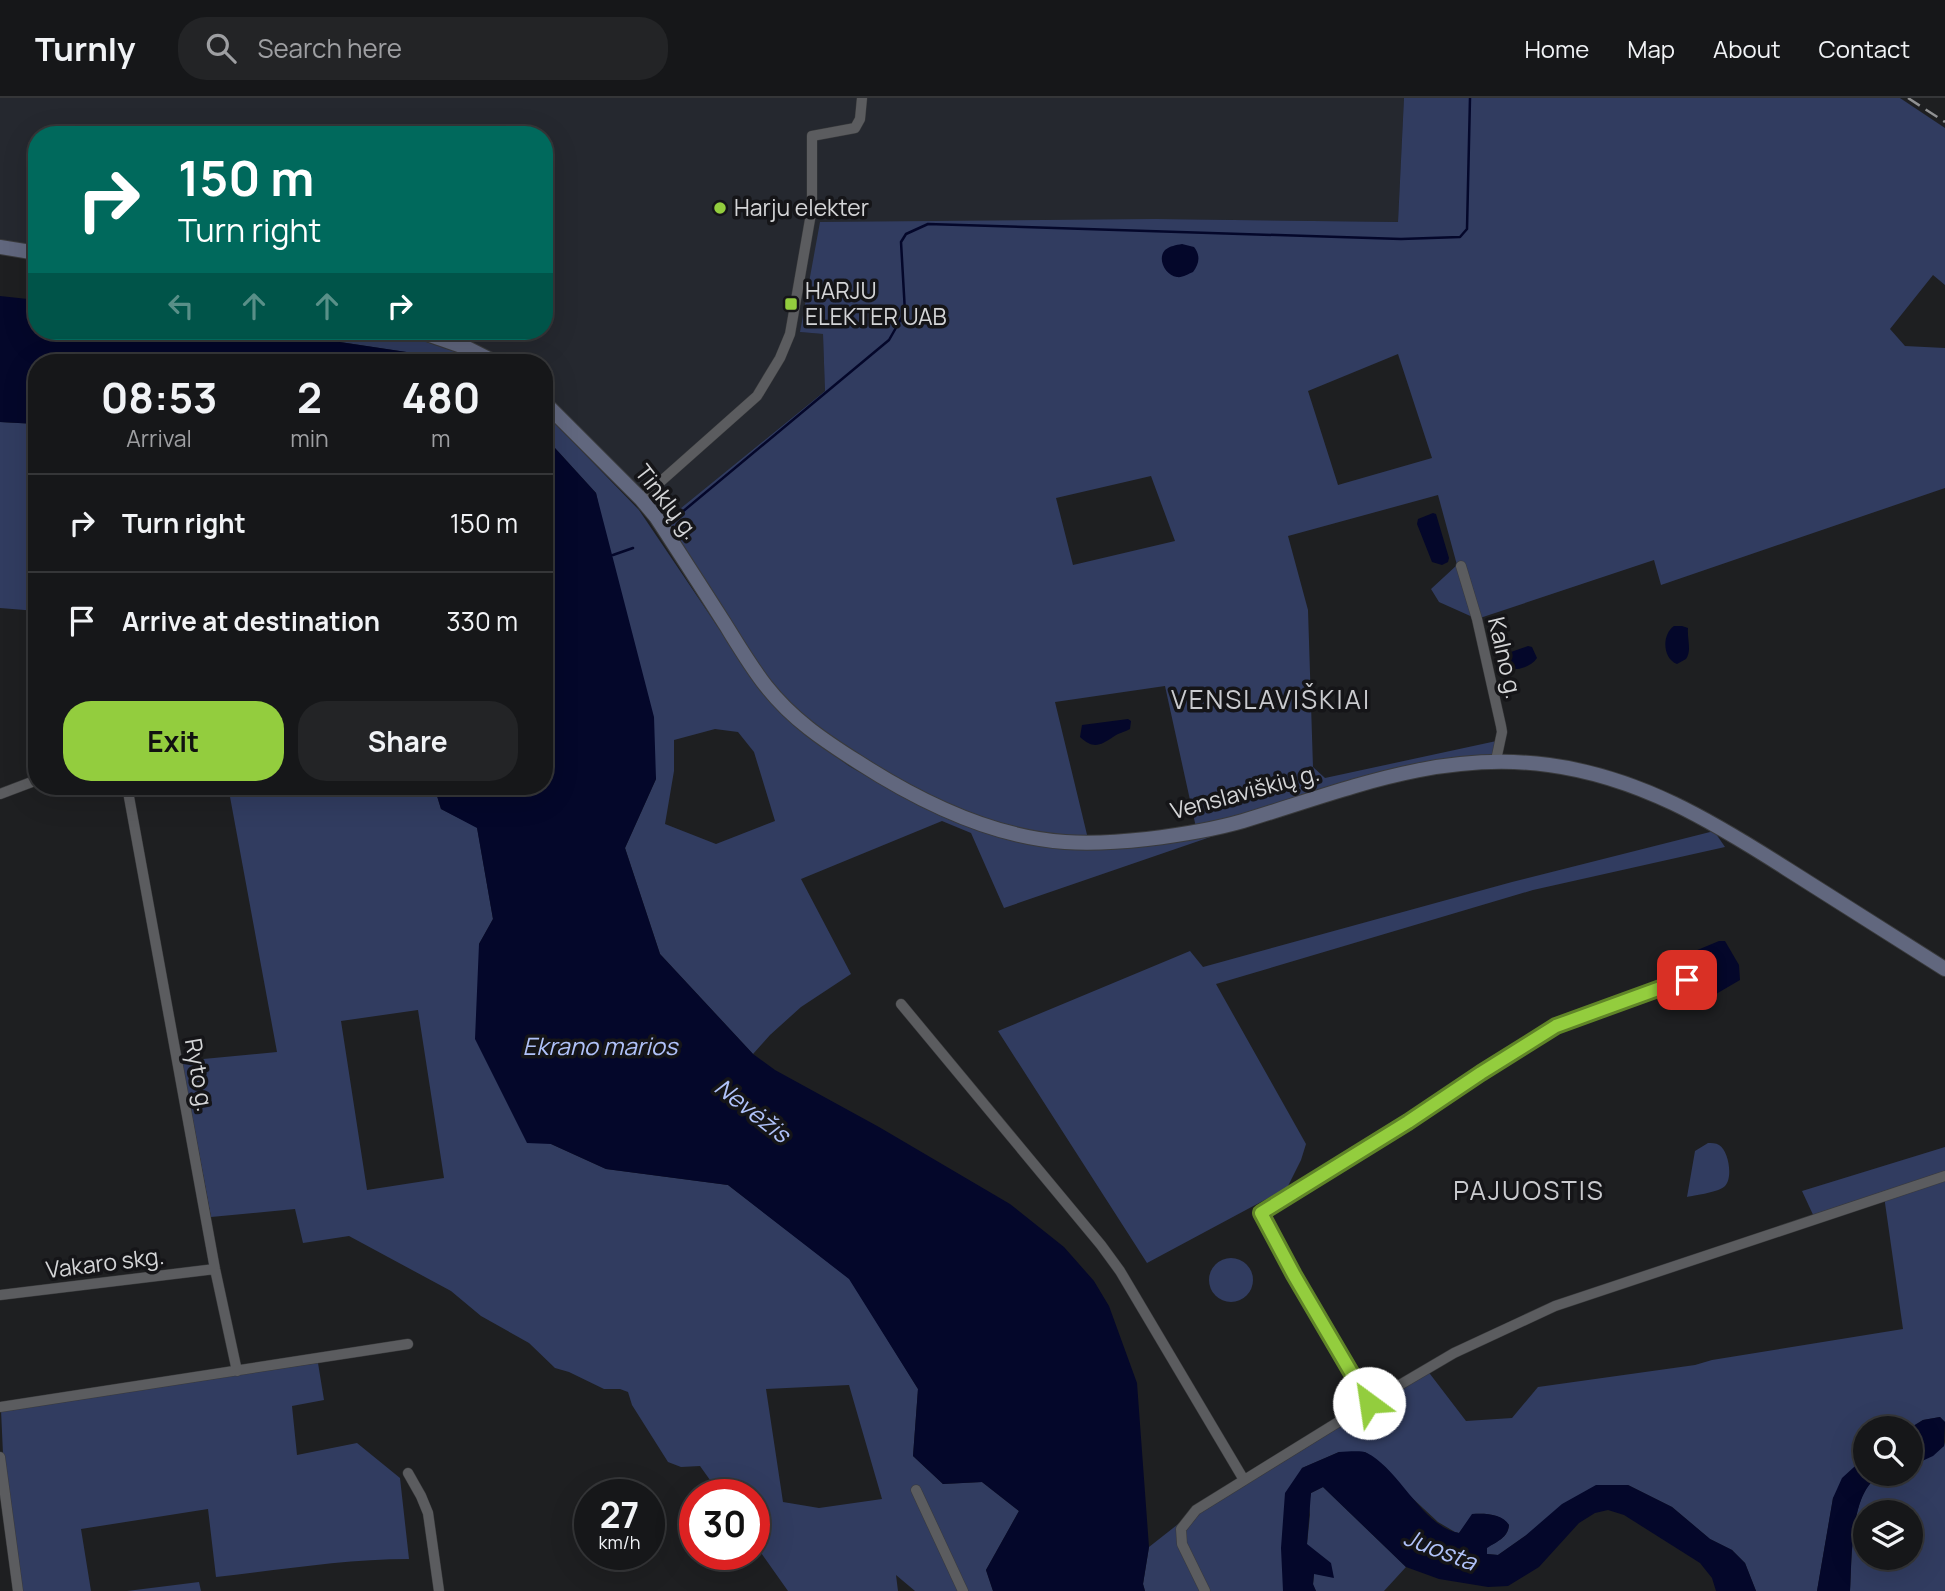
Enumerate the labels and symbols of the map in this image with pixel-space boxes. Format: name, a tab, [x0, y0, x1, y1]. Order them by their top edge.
place label: Harju elekter	[734, 191, 869, 223]
marker: Harju elekter	[712, 200, 728, 216]
place label: HARJU ELEKTER UAB	[805, 274, 947, 332]
marker: HARJU ELEKTER UAB	[783, 296, 799, 312]
street label: Tinklų g.	[628, 457, 707, 546]
street label: Kalno g.	[1481, 614, 1531, 702]
district label: VENSLAVIŠKIAI	[1171, 681, 1371, 717]
street label: Venslaviškių g.	[1167, 756, 1323, 826]
pin	[1657, 950, 1717, 1010]
water label: Ekrano marios	[523, 1029, 680, 1062]
street label: Ryto g.	[178, 1036, 222, 1114]
water label: Nevėžis	[708, 1070, 799, 1151]
district label: PAJUOSTIS	[1453, 1172, 1605, 1208]
street label: Vakaro skg.	[44, 1239, 166, 1285]
position arrow	[1332, 1366, 1406, 1440]
speed limit sign: 30	[679, 1479, 770, 1570]
water label: Juosta	[1400, 1520, 1483, 1578]

